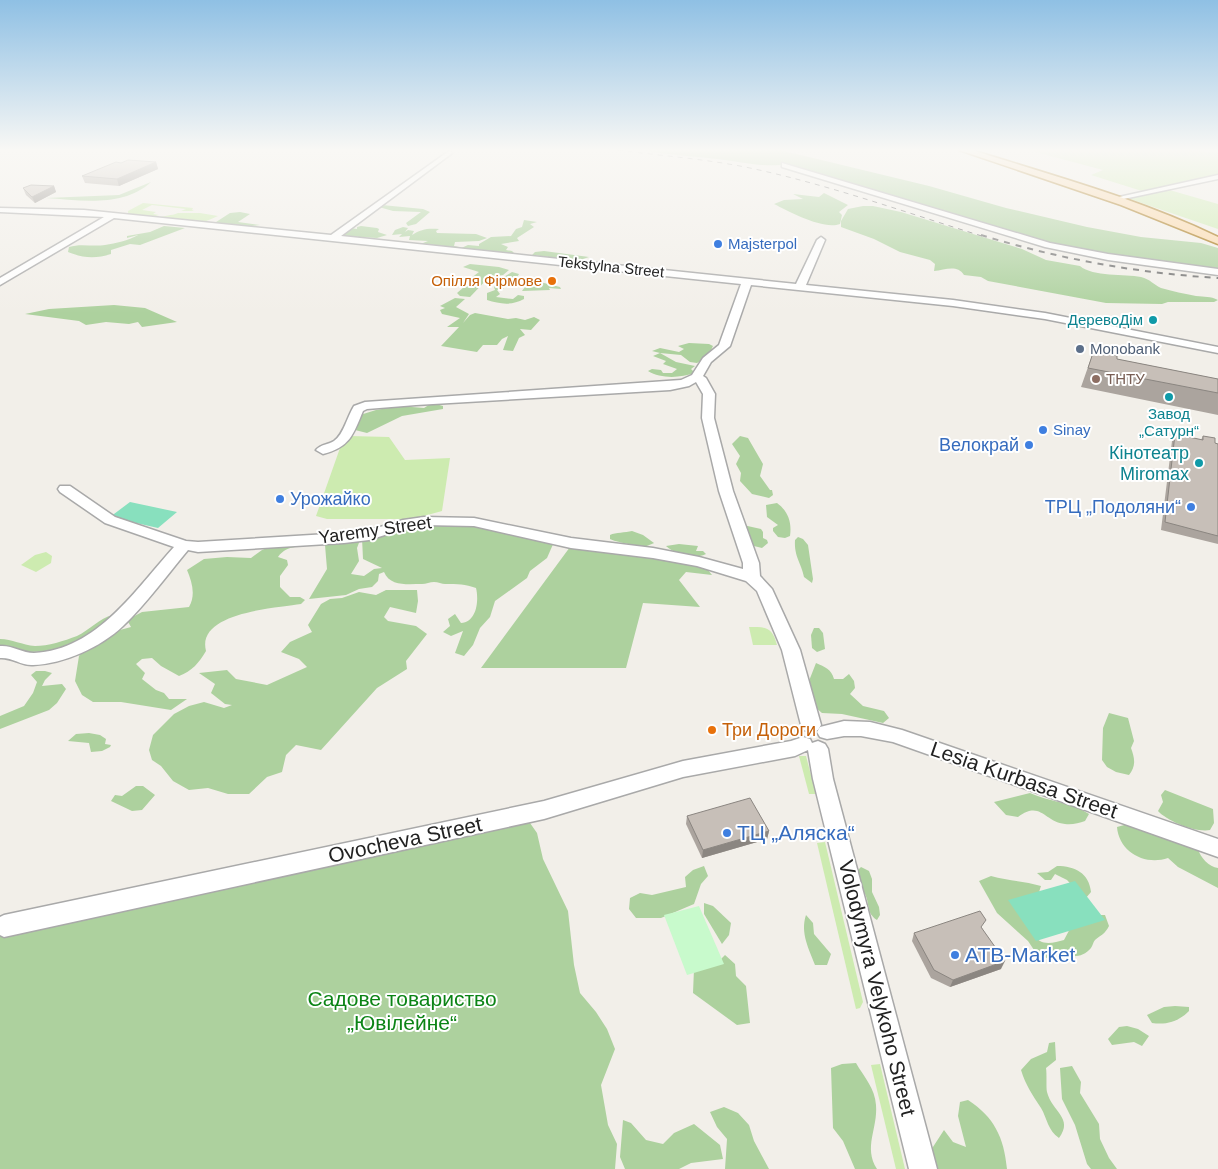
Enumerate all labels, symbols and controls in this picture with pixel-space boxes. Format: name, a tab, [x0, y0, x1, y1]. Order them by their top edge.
place label: Majsterpol	[728, 235, 797, 252]
marker: Majsterpol	[712, 238, 724, 250]
street label: Tekstylna Street	[557, 252, 666, 281]
place label: Опілля Фірмове	[431, 272, 542, 289]
marker: Опілля Фірмове	[546, 275, 558, 287]
place label: ДеревоДім	[1068, 311, 1143, 328]
marker: ДеревоДім	[1147, 314, 1159, 326]
place label: Monobank	[1090, 340, 1161, 357]
marker: Monobank	[1074, 343, 1086, 355]
place label: ТНТУ	[1106, 370, 1145, 387]
marker: ТНТУ	[1090, 373, 1102, 385]
marker: Завод „Сатурн“	[1163, 391, 1175, 403]
place label: Завод „Сатурн“	[1139, 405, 1199, 439]
place label: Sinay	[1053, 421, 1091, 438]
marker: Sinay	[1037, 424, 1049, 436]
place label: Велокрай	[939, 435, 1019, 455]
marker: Велокрай	[1023, 439, 1035, 451]
place label: Кінотеатр Miromax	[1109, 443, 1189, 484]
marker: Кінотеатр Miromax	[1193, 457, 1205, 469]
place label: Урожайко	[290, 489, 371, 509]
marker: Урожайко	[274, 493, 286, 505]
place label: ТРЦ „Подоляни“	[1045, 497, 1181, 517]
marker: ТРЦ „Подоляни“	[1185, 501, 1197, 513]
street label: Yaremy Street	[317, 512, 433, 548]
place label: Три Дороги	[722, 720, 816, 740]
marker: Три Дороги	[706, 724, 718, 736]
street label: Lesia Kurbasa Street	[928, 737, 1121, 822]
street label: Ovocheva Street	[326, 812, 484, 867]
place label: ТЦ „Аляска“	[737, 821, 855, 844]
marker: ТЦ „Аляска“	[721, 827, 733, 839]
street label: Volodymyra Velykoho Street	[835, 858, 920, 1118]
place label: ATB-Market	[965, 943, 1076, 966]
marker: ATB-Market	[949, 949, 961, 961]
park label: Садове товариство „Ювілейне“	[307, 987, 497, 1034]

